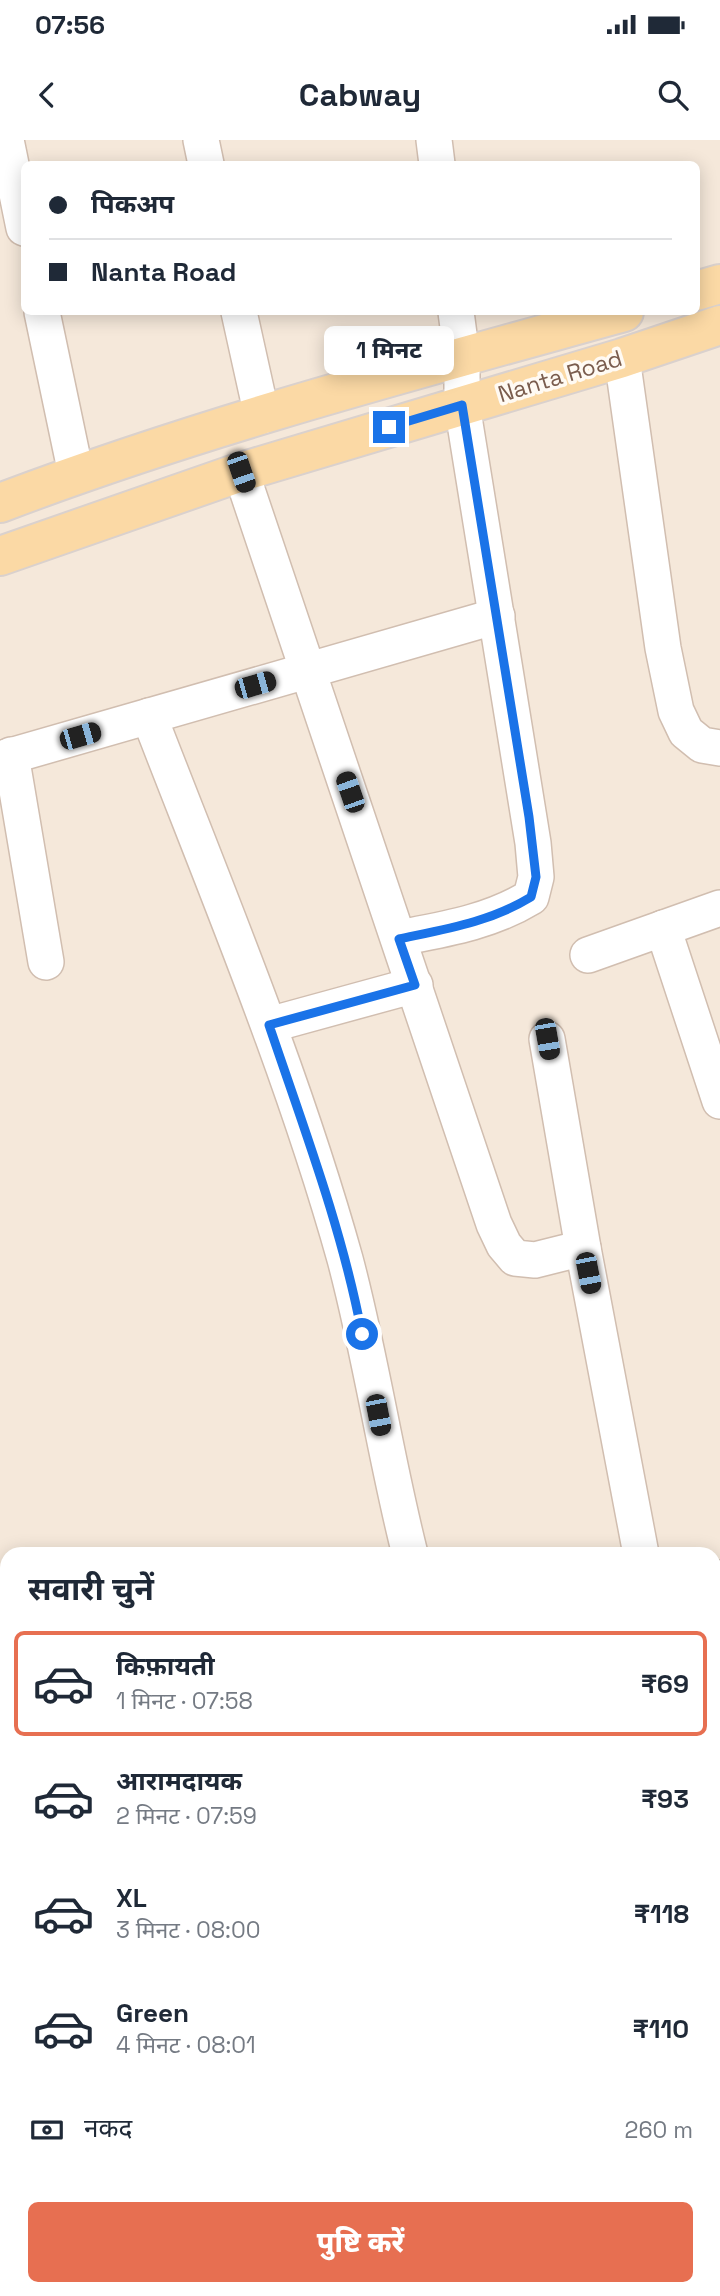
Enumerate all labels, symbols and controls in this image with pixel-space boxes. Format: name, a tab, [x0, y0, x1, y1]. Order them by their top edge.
text: 07:56	[35, 8, 105, 42]
text: Cabway	[299, 75, 421, 115]
icon: back	[28, 76, 66, 114]
icon: search	[654, 76, 692, 114]
text: पिकअप	[91, 187, 174, 221]
text: Nanta Road	[91, 255, 236, 289]
callout: 1 मिनट	[324, 326, 454, 374]
text: 1 मिनट	[356, 335, 422, 365]
street label: Nanta Road	[494, 343, 626, 409]
route end	[373, 411, 405, 443]
car	[225, 449, 258, 495]
car	[232, 669, 279, 701]
car	[57, 720, 104, 752]
car	[334, 769, 367, 815]
car	[534, 1016, 561, 1062]
car	[574, 1250, 603, 1296]
route start	[346, 1318, 378, 1350]
car	[364, 1392, 393, 1438]
text: सवारी चुनें	[28, 1569, 154, 1609]
text: किफ़ायती	[116, 1649, 215, 1683]
icon: car	[32, 1652, 95, 1715]
text: ₹69	[641, 1667, 689, 1701]
text: 1 मिनट · 07:58	[116, 1686, 253, 1716]
text: आरामदायक	[116, 1764, 242, 1798]
icon: car	[32, 1767, 95, 1830]
text: ₹93	[641, 1782, 689, 1816]
text: 2 मिनट · 07:59	[116, 1801, 257, 1831]
text: XL	[116, 1881, 147, 1915]
icon: car	[32, 1882, 95, 1945]
text: ₹118	[634, 1897, 689, 1931]
text: 3 मिनट · 08:00	[116, 1915, 260, 1945]
text: Green	[116, 1996, 189, 2030]
icon: car	[32, 1997, 95, 2060]
text: ₹110	[632, 2012, 689, 2046]
text: 4 मिनट · 08:01	[116, 2030, 256, 2060]
icon: cash	[28, 2111, 66, 2149]
text: नकद	[84, 2111, 132, 2145]
text: 260 m	[625, 2115, 693, 2145]
button: पुष्टि करें	[28, 2202, 693, 2282]

